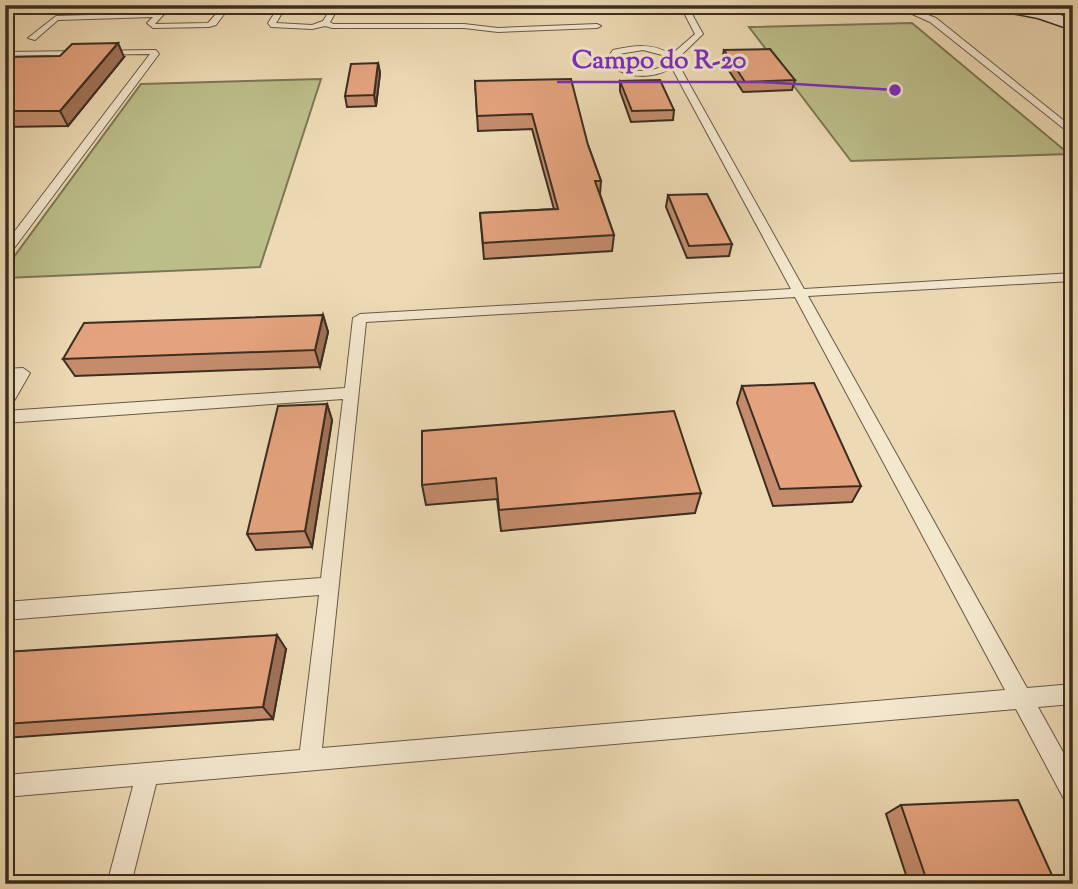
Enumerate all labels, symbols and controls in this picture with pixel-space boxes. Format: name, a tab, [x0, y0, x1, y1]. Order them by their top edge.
callout: Campo do R-20	[557, 35, 760, 82]
text: Campo do R-20	[572, 43, 747, 80]

